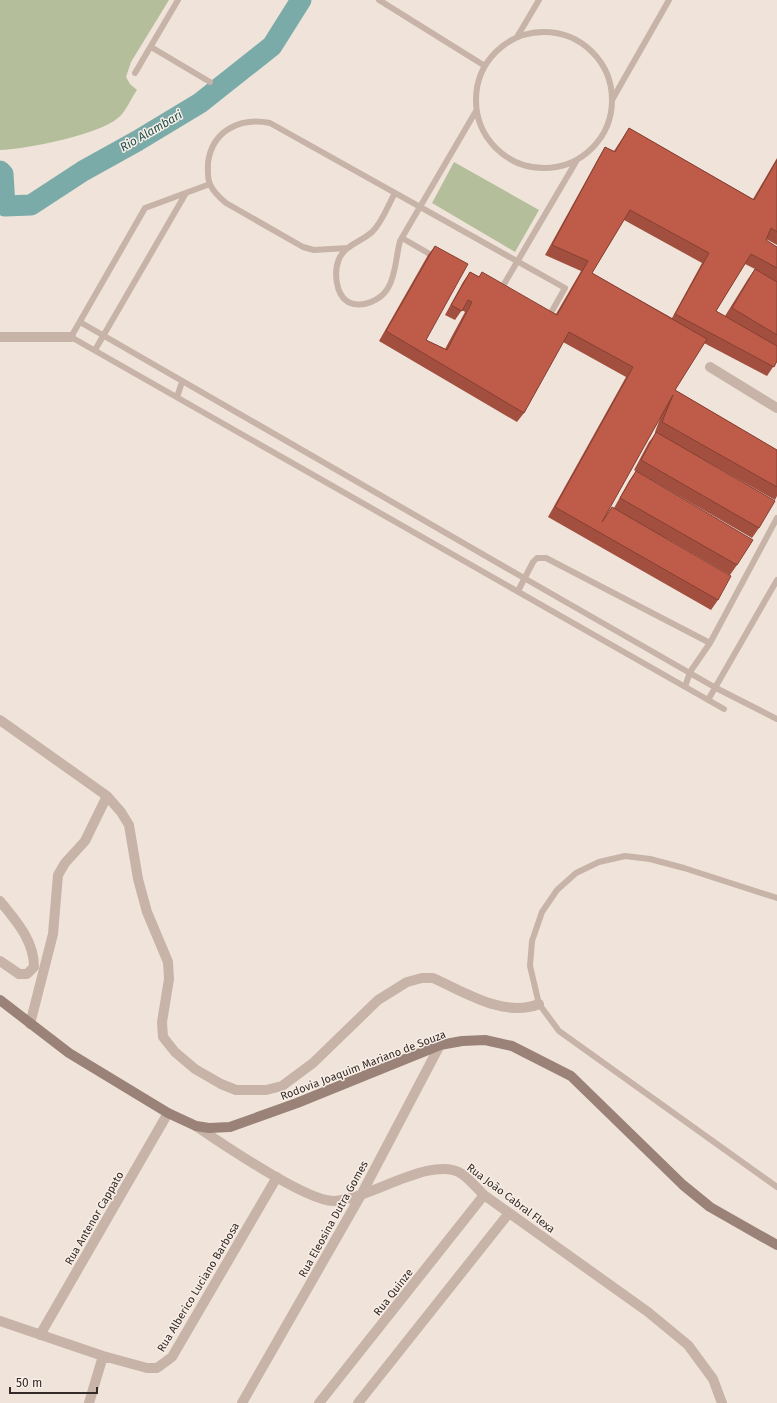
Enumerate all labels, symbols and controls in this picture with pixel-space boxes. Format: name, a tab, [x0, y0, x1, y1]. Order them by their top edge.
water label: Rio Alambari	[117, 107, 185, 154]
street label: Rodovia Joaquim Mariano de Souza	[279, 1028, 448, 1103]
street label: Rua Eleosina Dutra Gomes	[296, 1159, 371, 1280]
street label: Rua João Cabral Flexa	[464, 1161, 557, 1236]
street label: Rua Antenor Cappato	[62, 1169, 126, 1267]
street label: Rua Alberico Luciano Barbosa	[155, 1220, 242, 1354]
street label: Rua Quinze	[371, 1266, 416, 1318]
scale bar	[10, 1369, 97, 1395]
text: 50 m	[16, 1376, 42, 1390]

